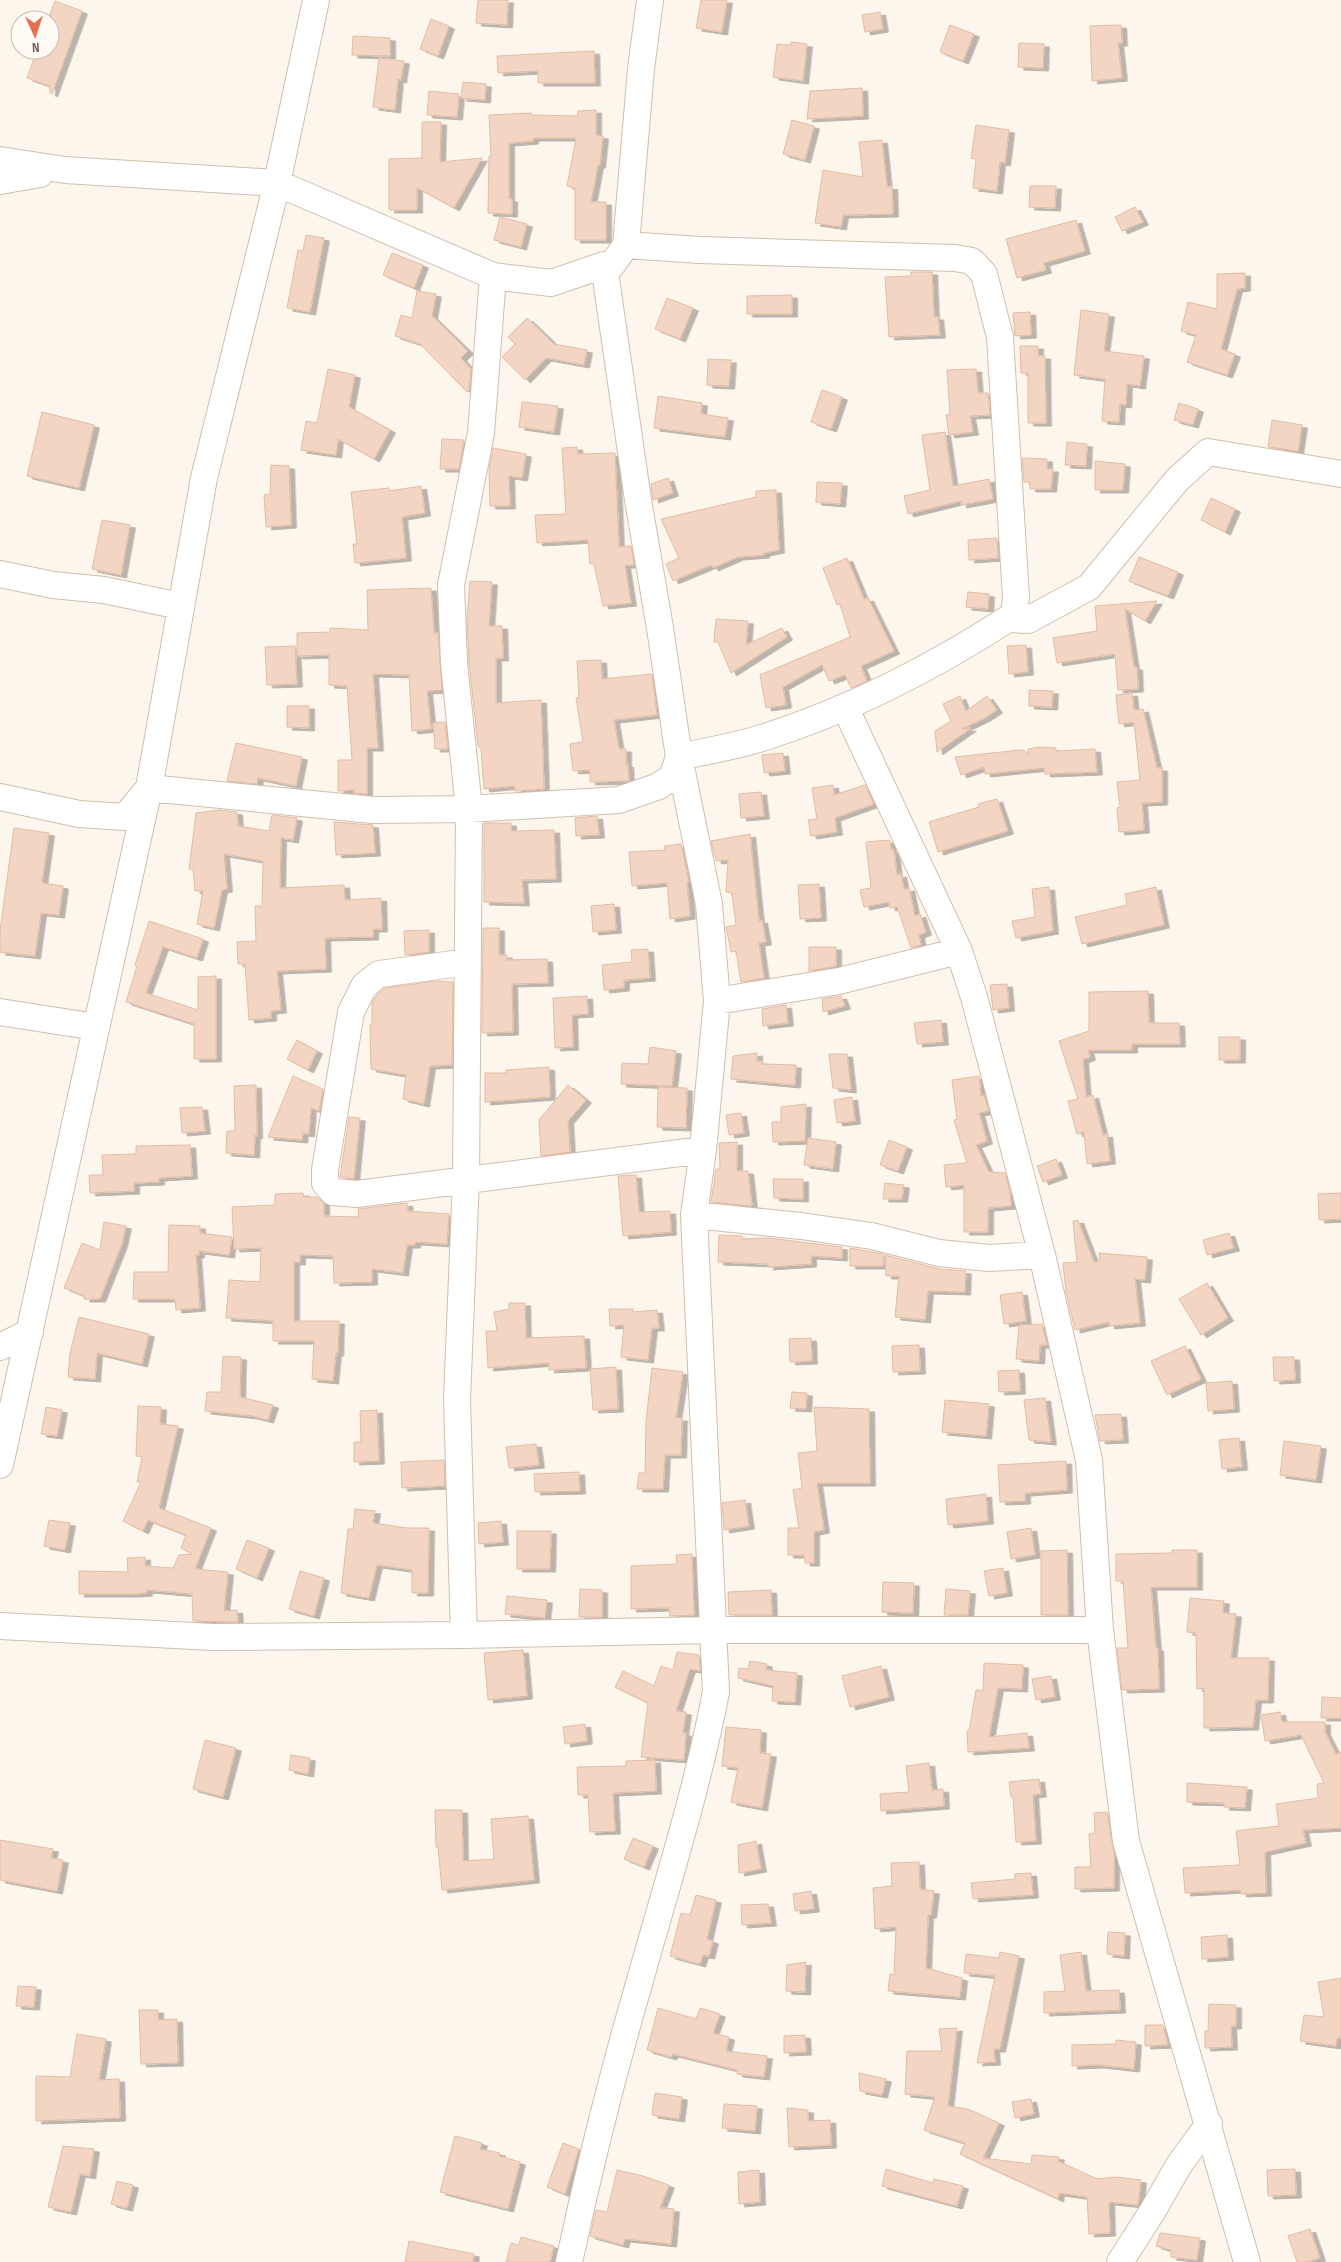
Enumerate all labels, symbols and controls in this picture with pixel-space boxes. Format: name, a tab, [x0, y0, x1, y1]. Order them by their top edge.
north arrow	[10, 10, 60, 60]
text: N	[31, 39, 40, 56]

